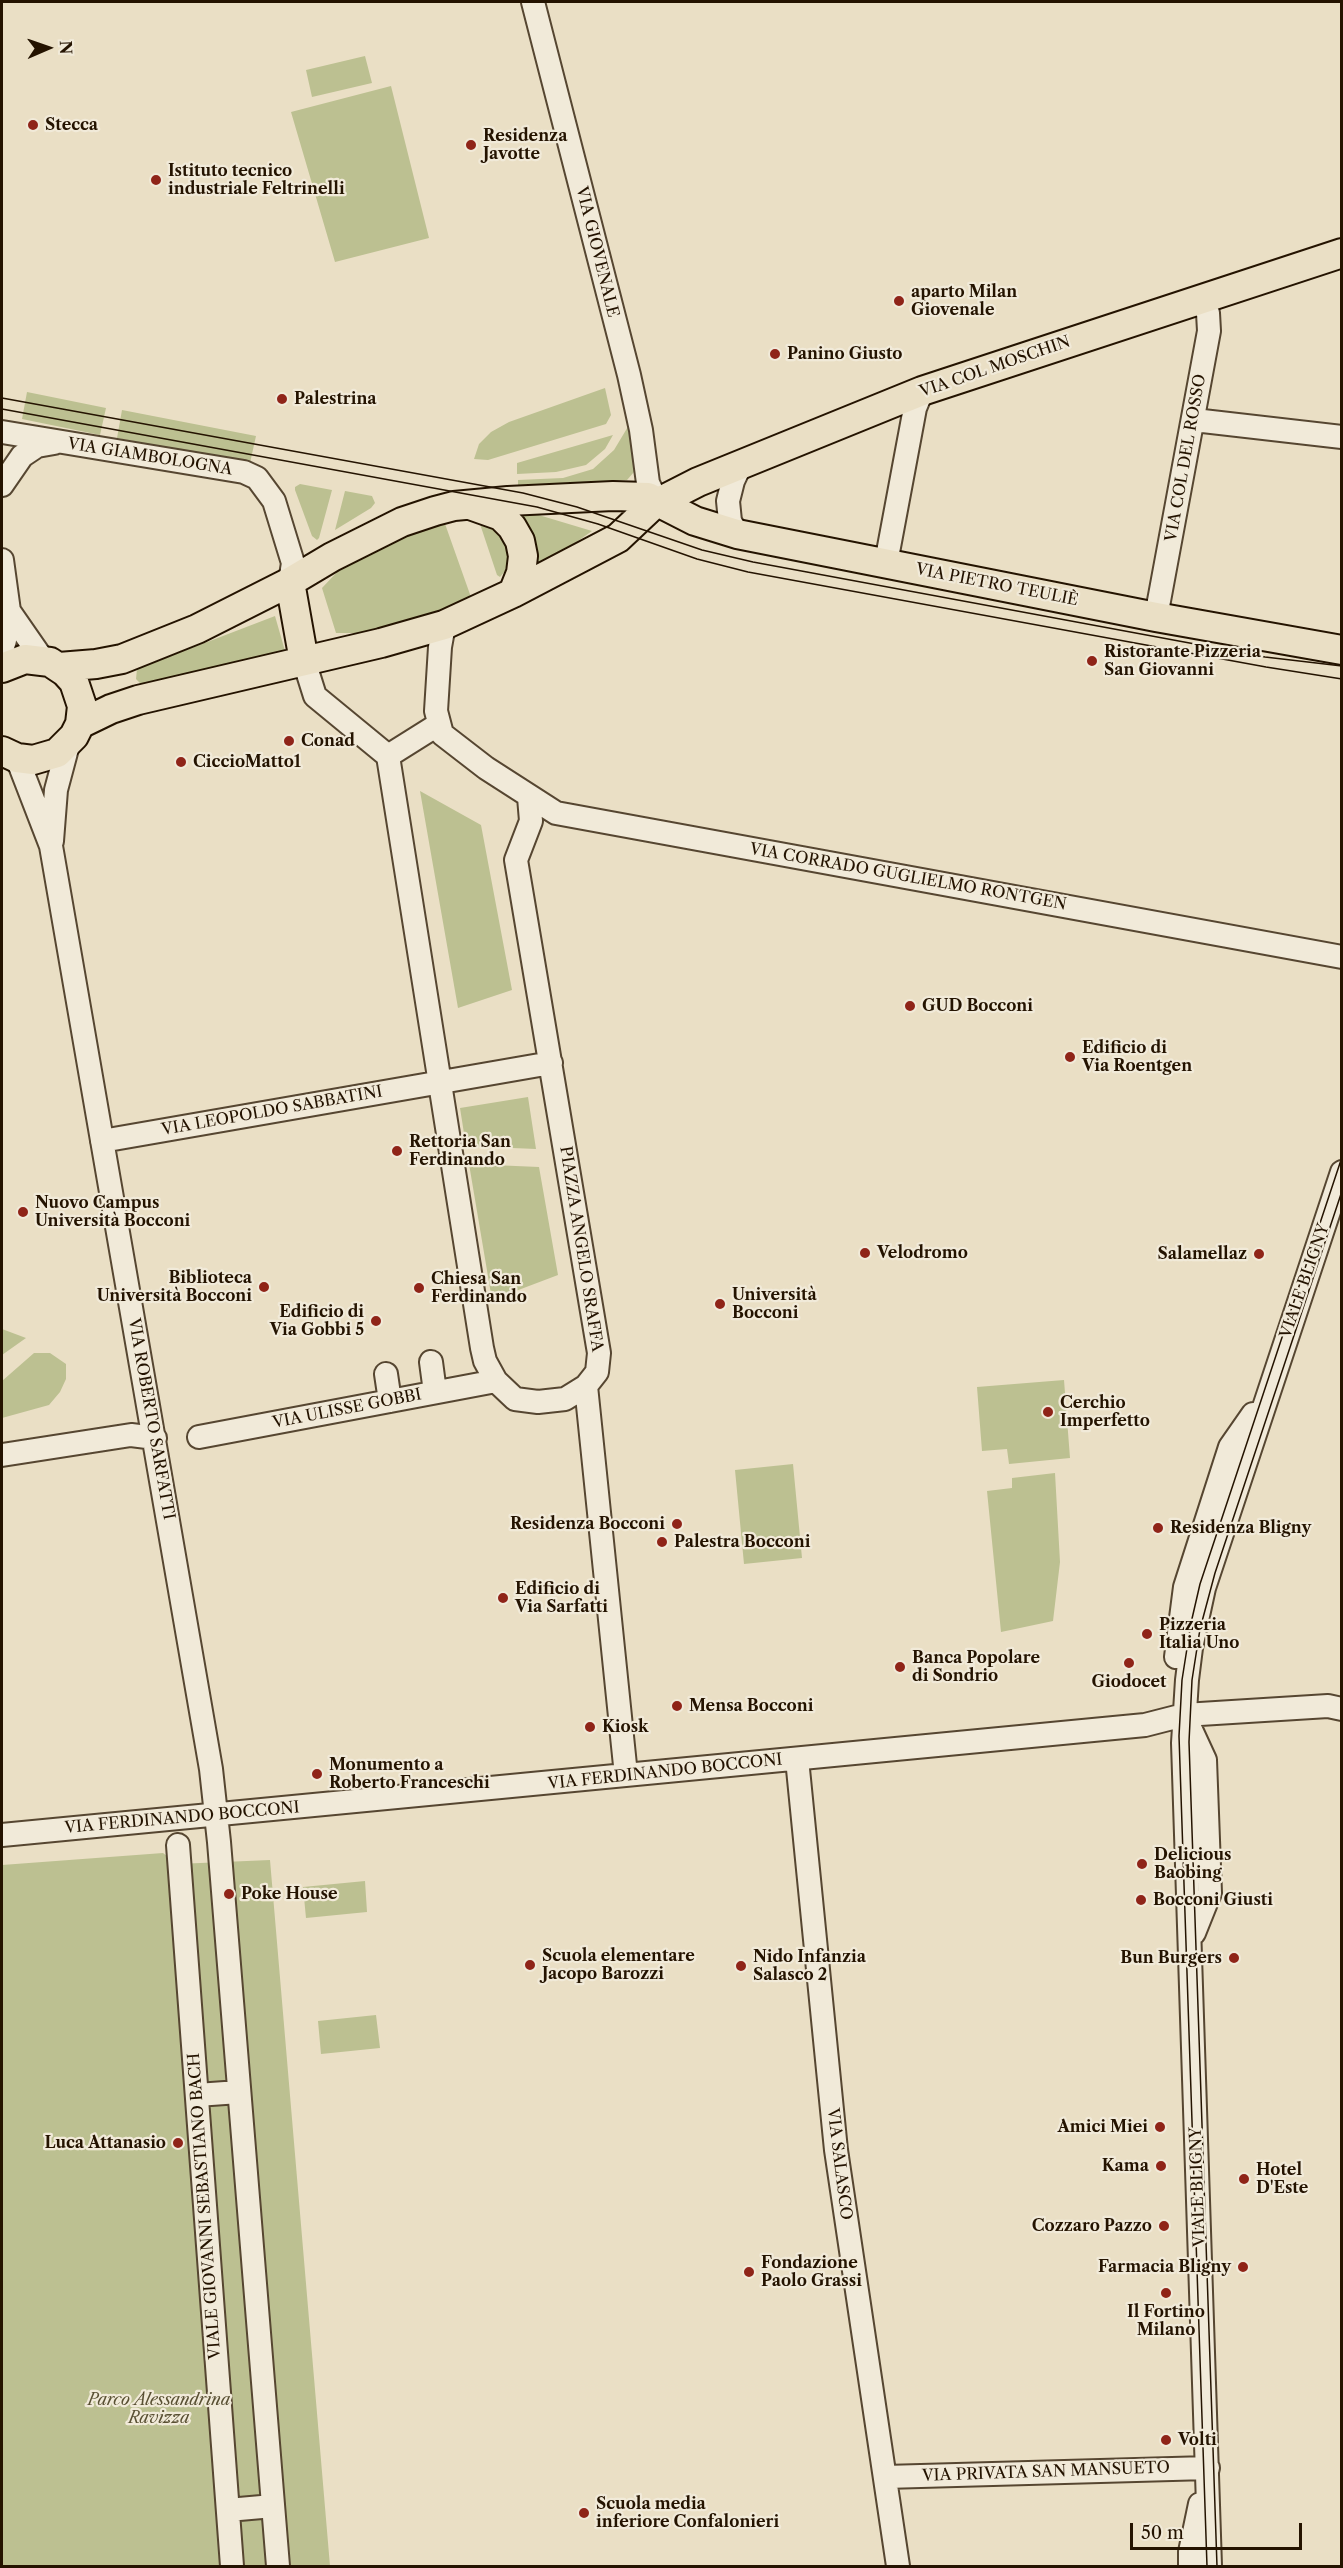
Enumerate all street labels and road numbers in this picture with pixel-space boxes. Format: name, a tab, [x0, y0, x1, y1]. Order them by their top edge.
street label: VIA GIOVENALE	[571, 185, 623, 319]
street label: VIA COL MOSCHIN	[917, 332, 1073, 402]
street label: VIA COL DEL ROSSO	[1162, 373, 1210, 543]
street label: VIA GIAMBOLOGNA	[66, 434, 234, 480]
street label: VIA PIETRO TEULIÈ	[914, 560, 1080, 610]
street label: VIA CORRADO GUGLIELMO RONTGEN	[748, 840, 1068, 914]
street label: VIA LEOPOLDO SABBATINI	[160, 1082, 384, 1140]
street label: PIAZZA ANGELO SRAFFA	[555, 1145, 607, 1353]
street label: VIALE BLIGNY	[1276, 1221, 1334, 1341]
street label: VIA ROBERTO SARFATTI	[124, 1317, 178, 1521]
street label: VIA ULISSE GOBBI	[271, 1385, 423, 1433]
street label: VIA FERDINANDO BOCCONI	[547, 1750, 783, 1794]
street label: VIA FERDINANDO BOCCONI	[64, 1798, 300, 1838]
street label: VIALE GIOVANNI SEBASTIANO BACH	[185, 2052, 225, 2360]
street label: VIA SALASCO	[823, 2107, 855, 2221]
street label: VIALE BLIGNY	[1186, 2127, 1210, 2247]
street label: VIA PRIVATA SAN MANSUETO	[922, 2458, 1170, 2486]

